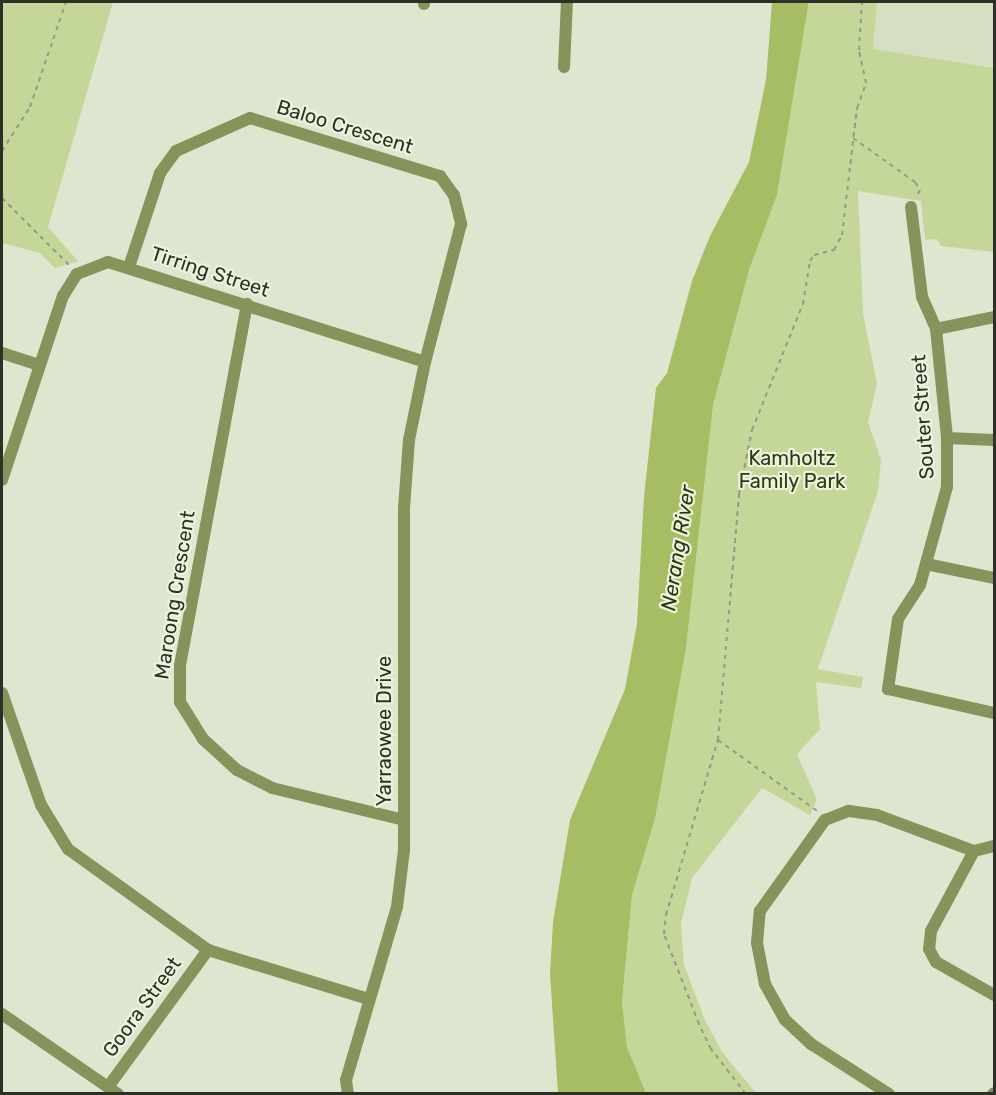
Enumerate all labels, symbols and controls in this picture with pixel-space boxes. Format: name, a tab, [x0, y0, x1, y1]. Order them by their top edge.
street label: Baloo Crescent	[274, 95, 416, 159]
street label: Tirring Street	[148, 242, 272, 302]
street label: Souter Street	[907, 354, 939, 480]
park label: Kamholtz Family Park	[738, 446, 846, 493]
water label: Nerang River	[656, 483, 700, 613]
street label: Maroong Crescent	[150, 509, 200, 681]
street label: Yarraowee Drive	[372, 656, 396, 806]
street label: Goora Street	[98, 952, 186, 1062]

